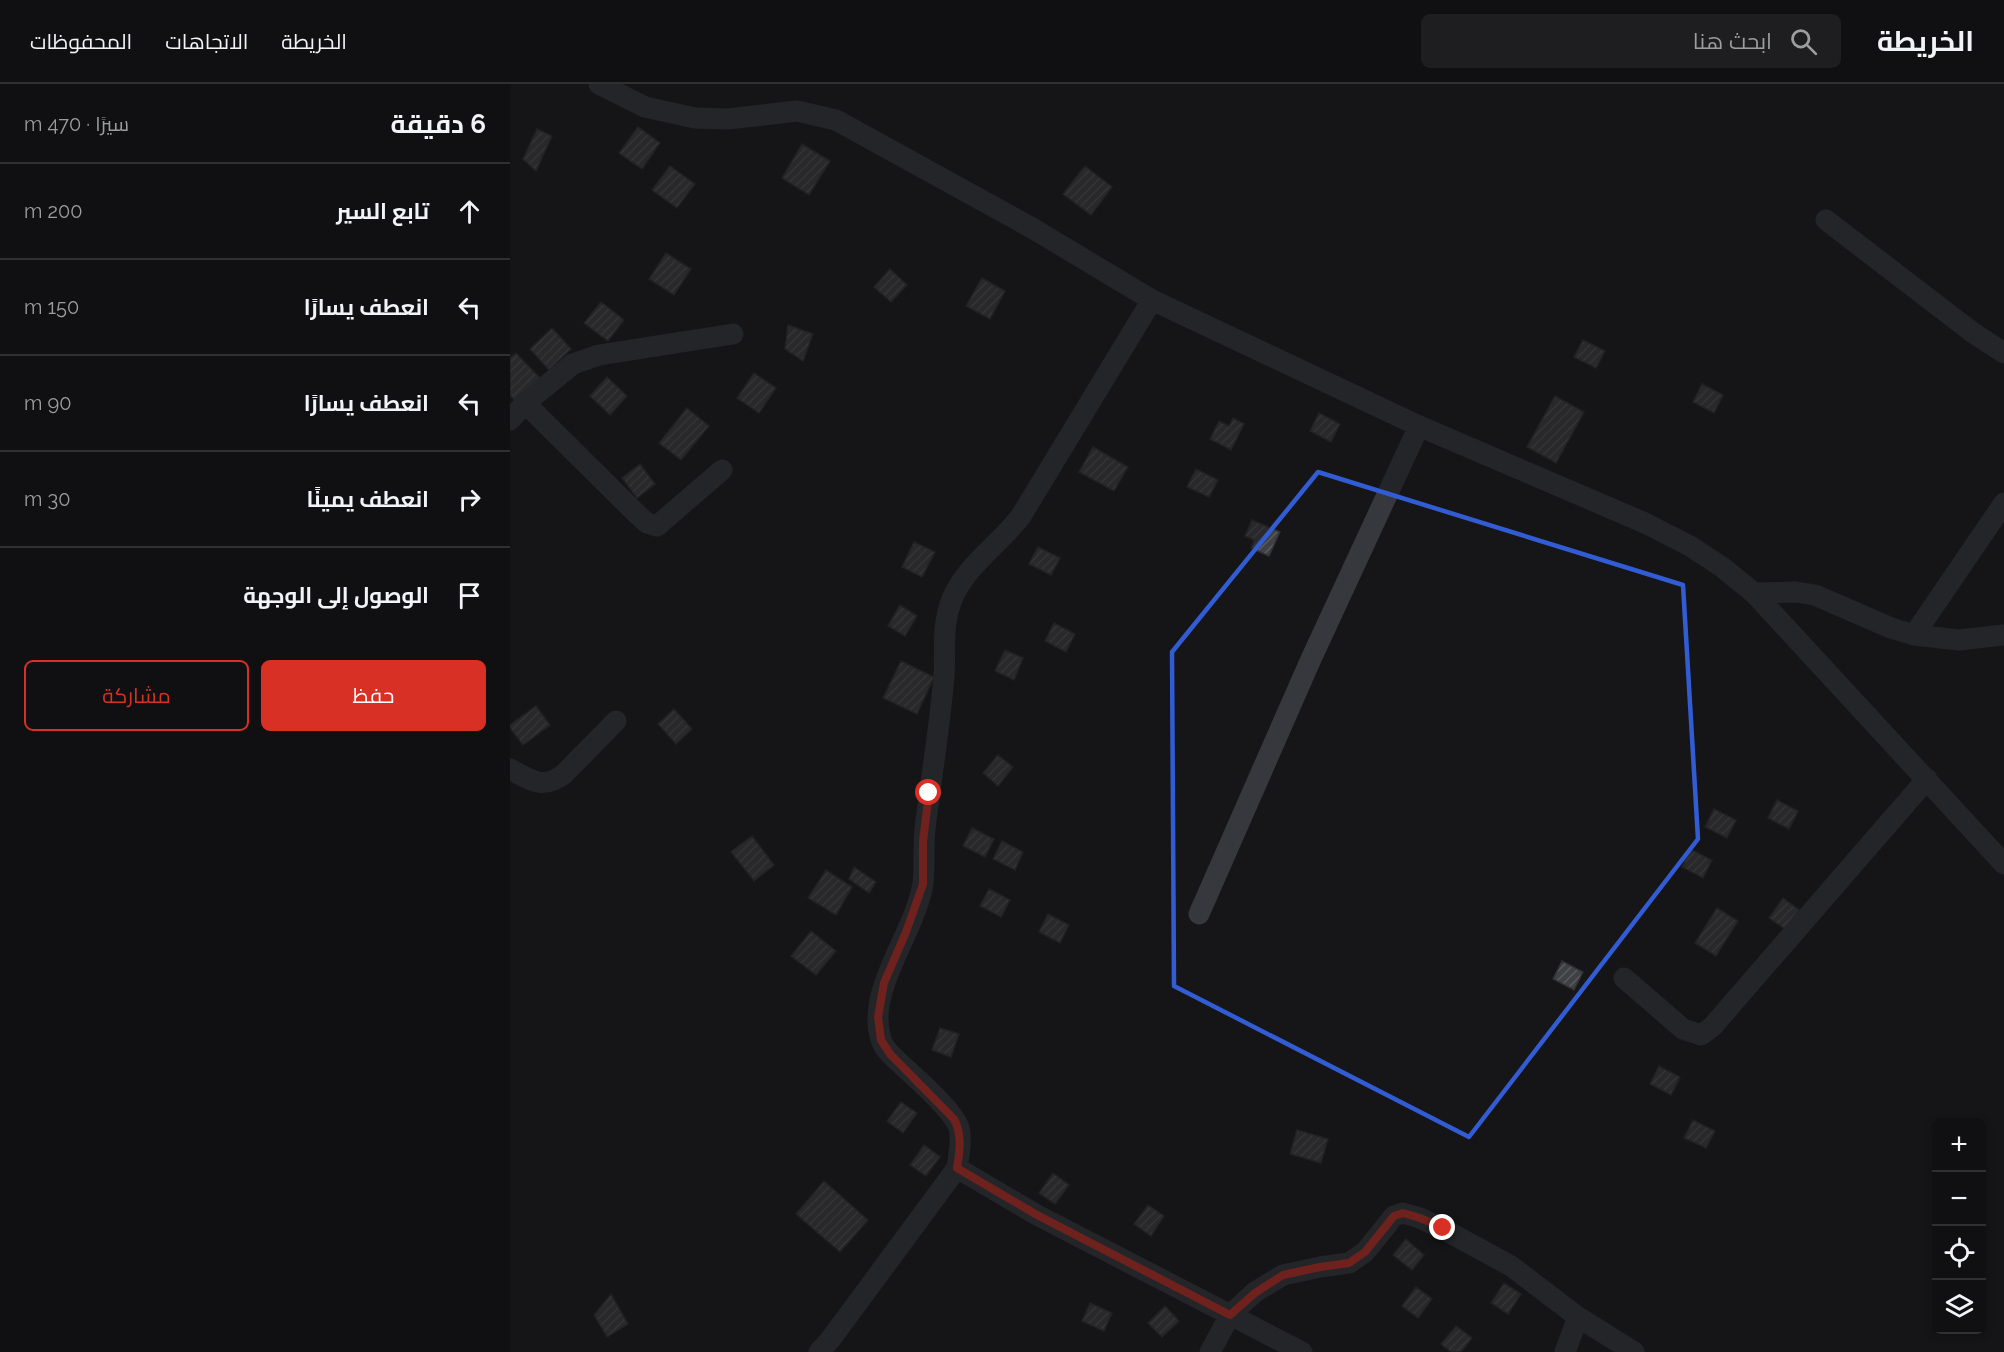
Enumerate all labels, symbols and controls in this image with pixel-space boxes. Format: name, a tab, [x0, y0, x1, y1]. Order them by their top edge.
search box	[1421, 14, 1841, 68]
icon: search	[1787, 25, 1820, 58]
text: الخريطة	[1877, 25, 1974, 58]
text: ابحث هنا	[1693, 28, 1772, 54]
text: المحفوظات	[30, 29, 132, 54]
text: الاتجاهات	[165, 29, 248, 54]
text: الخريطة	[281, 29, 347, 54]
text: 6 دقيقة	[390, 109, 486, 139]
text: سيرًا · 470 m	[24, 112, 129, 136]
icon: ahead	[453, 195, 486, 228]
text: تابع السير	[336, 198, 429, 224]
text: 200 m	[24, 199, 82, 223]
icon: left	[453, 291, 486, 324]
text: انعطف يسارًا	[304, 294, 429, 320]
text: 150 m	[24, 295, 79, 319]
icon: left	[453, 387, 486, 420]
text: انعطف يسارًا	[304, 390, 429, 416]
text: 90 m	[24, 391, 71, 415]
icon: right	[453, 483, 486, 516]
text: انعطف يمينًا	[306, 486, 429, 512]
text: 30 m	[24, 487, 70, 511]
icon: arrive	[453, 579, 486, 612]
text: الوصول إلى الوجهة	[243, 582, 429, 608]
button: مشاركة	[24, 660, 249, 731]
button: حفظ	[261, 660, 486, 731]
route start	[915, 779, 941, 805]
map controls	[1932, 1118, 1986, 1334]
button: +	[1932, 1118, 1986, 1172]
button: −	[1932, 1172, 1986, 1226]
route end	[1429, 1214, 1455, 1240]
button: locate	[1932, 1226, 1986, 1280]
button: layers	[1932, 1280, 1986, 1334]

